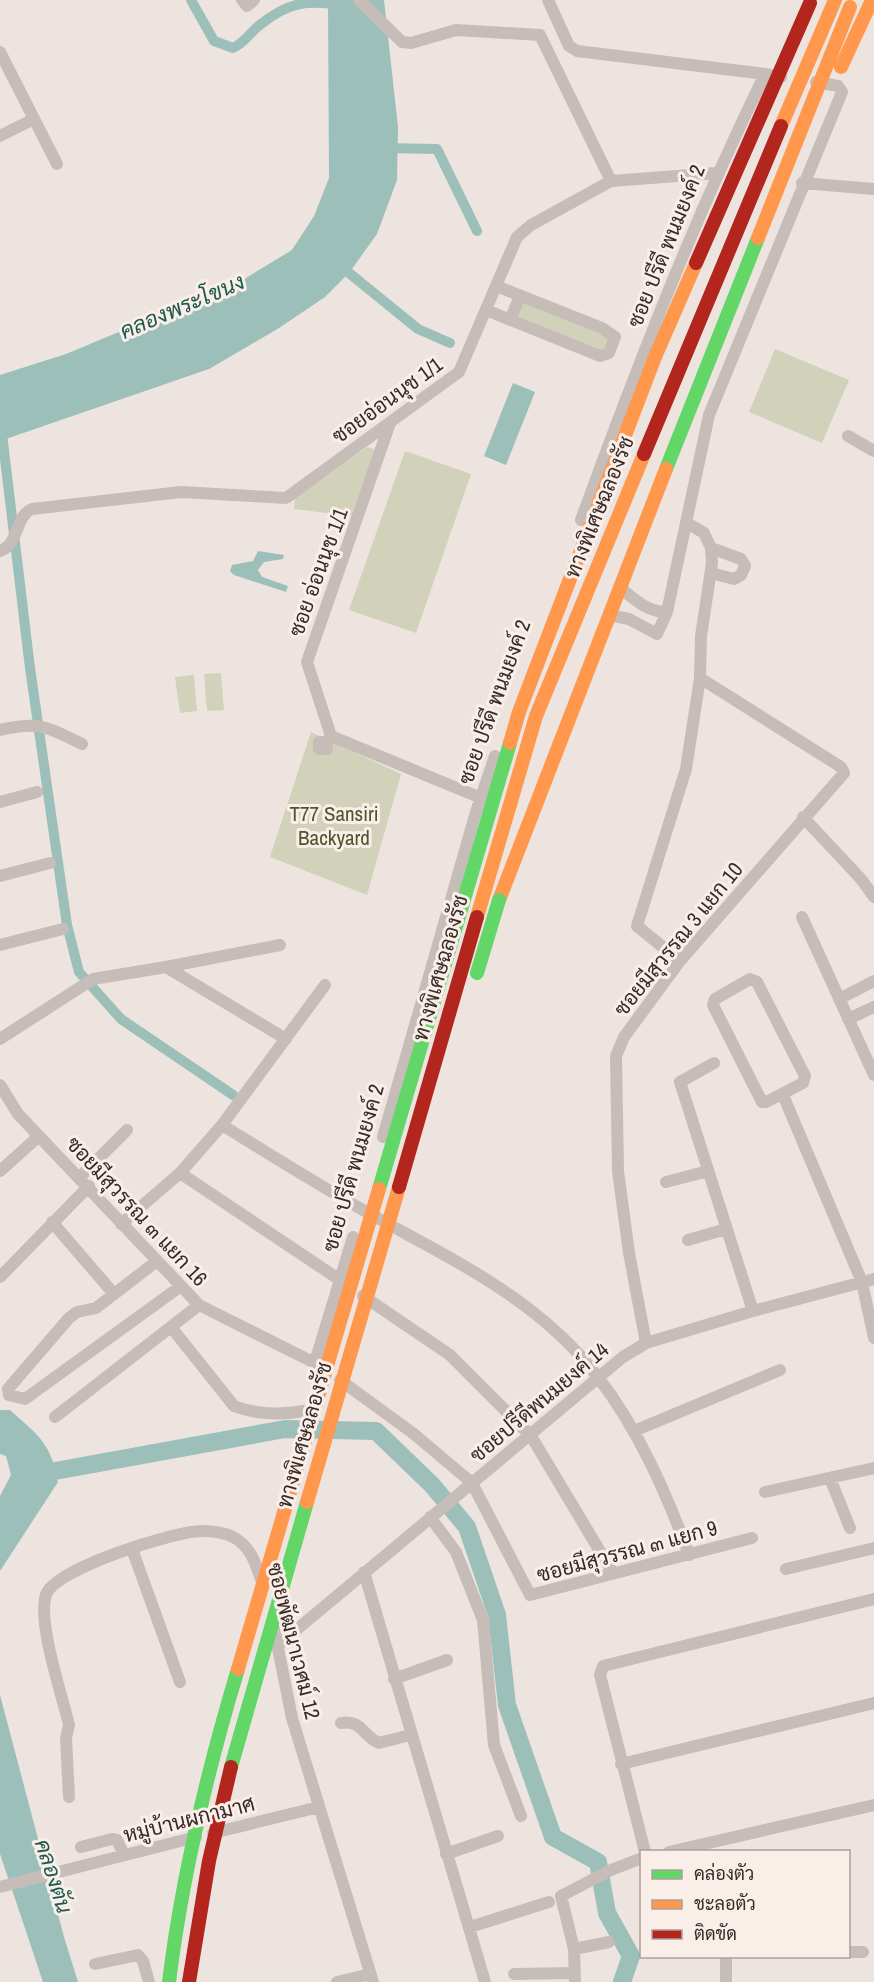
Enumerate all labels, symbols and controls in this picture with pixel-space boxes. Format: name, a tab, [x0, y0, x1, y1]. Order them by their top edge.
street label: ซอย ปรีดี พนมยงค์ 2	[620, 160, 712, 332]
water label: คลองพระโขนง	[115, 266, 249, 346]
street label: ซอยอ่อนนุช 1/1	[326, 350, 449, 450]
street label: ทางพิเศษฉลองรัช	[557, 432, 641, 582]
street label: ซอย อ่อนนุช 1/1	[281, 503, 355, 640]
street label: ซอย ปรีดี พนมยงค์ 2	[451, 616, 537, 788]
park label: T77 Sansiri Backyard	[289, 799, 379, 852]
street label: ซอยมีสุวรรณ 3 แยก 10	[607, 856, 749, 1022]
street label: ทางพิเศษฉลองรัช	[405, 891, 475, 1045]
street label: ซอย ปรีดี พนมยงค์ 2	[315, 1081, 391, 1255]
street label: ซอยมีสุวรรณ ๓ แยก 16	[60, 1130, 214, 1292]
street label: ซอยปรีดีพนมยงค์ 14	[463, 1335, 615, 1469]
street label: ทางพิเศษฉลองรัช	[269, 1358, 339, 1512]
street label: ซอยมีสุวรรณ ๓ แยก 9	[534, 1513, 720, 1589]
street label: ซอยพัฒนาเวศม์ 12	[261, 1560, 327, 1722]
street label: หมู่บ้านผกามาศ	[120, 1789, 258, 1850]
water label: คลองตัน	[28, 1835, 80, 1917]
legend	[640, 1850, 850, 1958]
text: คล่องตัว	[694, 1861, 754, 1886]
text: ชะลอตัว	[694, 1891, 756, 1916]
text: ติดขัด	[694, 1921, 737, 1946]

